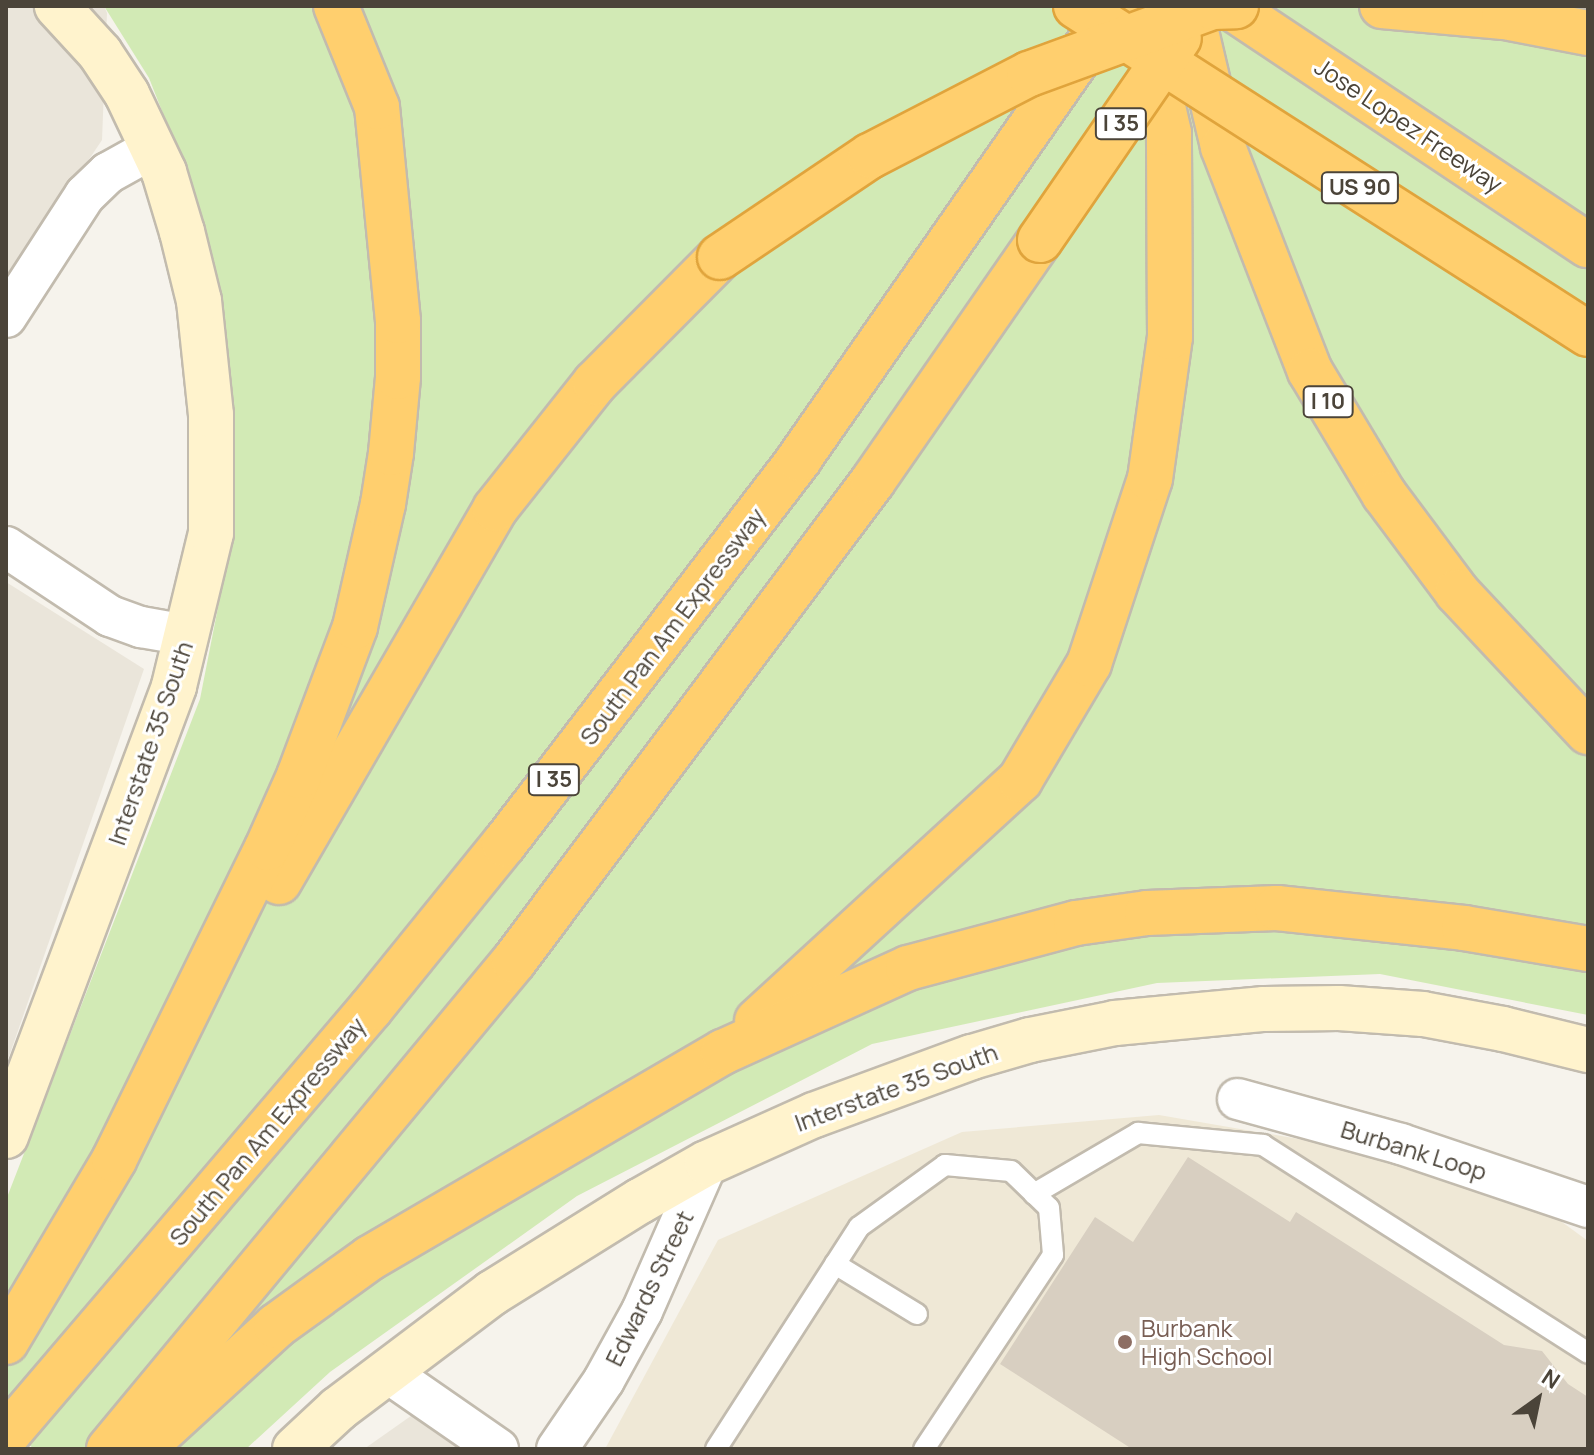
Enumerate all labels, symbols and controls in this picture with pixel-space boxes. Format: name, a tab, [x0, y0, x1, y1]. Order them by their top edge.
street label: Jose Lopez Freeway	[1310, 52, 1508, 198]
road number: I 35	[1093, 106, 1149, 142]
road number: US 90	[1320, 170, 1400, 206]
road number: I 10	[1302, 384, 1354, 420]
street label: South Pan Am Expressway	[573, 502, 771, 750]
street label: Interstate 35 South	[102, 637, 198, 849]
road number: I 35	[526, 762, 582, 798]
street label: South Pan Am Expressway	[163, 1011, 371, 1251]
street label: Interstate 35 South	[791, 1037, 1001, 1137]
street label: Burbank Loop	[1338, 1114, 1490, 1186]
street label: Edwards Street	[599, 1206, 699, 1370]
place label: Burbank High School	[1141, 1314, 1273, 1370]
marker: Burbank High School	[1116, 1333, 1134, 1351]
north arrow	[1498, 1359, 1578, 1439]
text: N	[1536, 1362, 1566, 1396]

